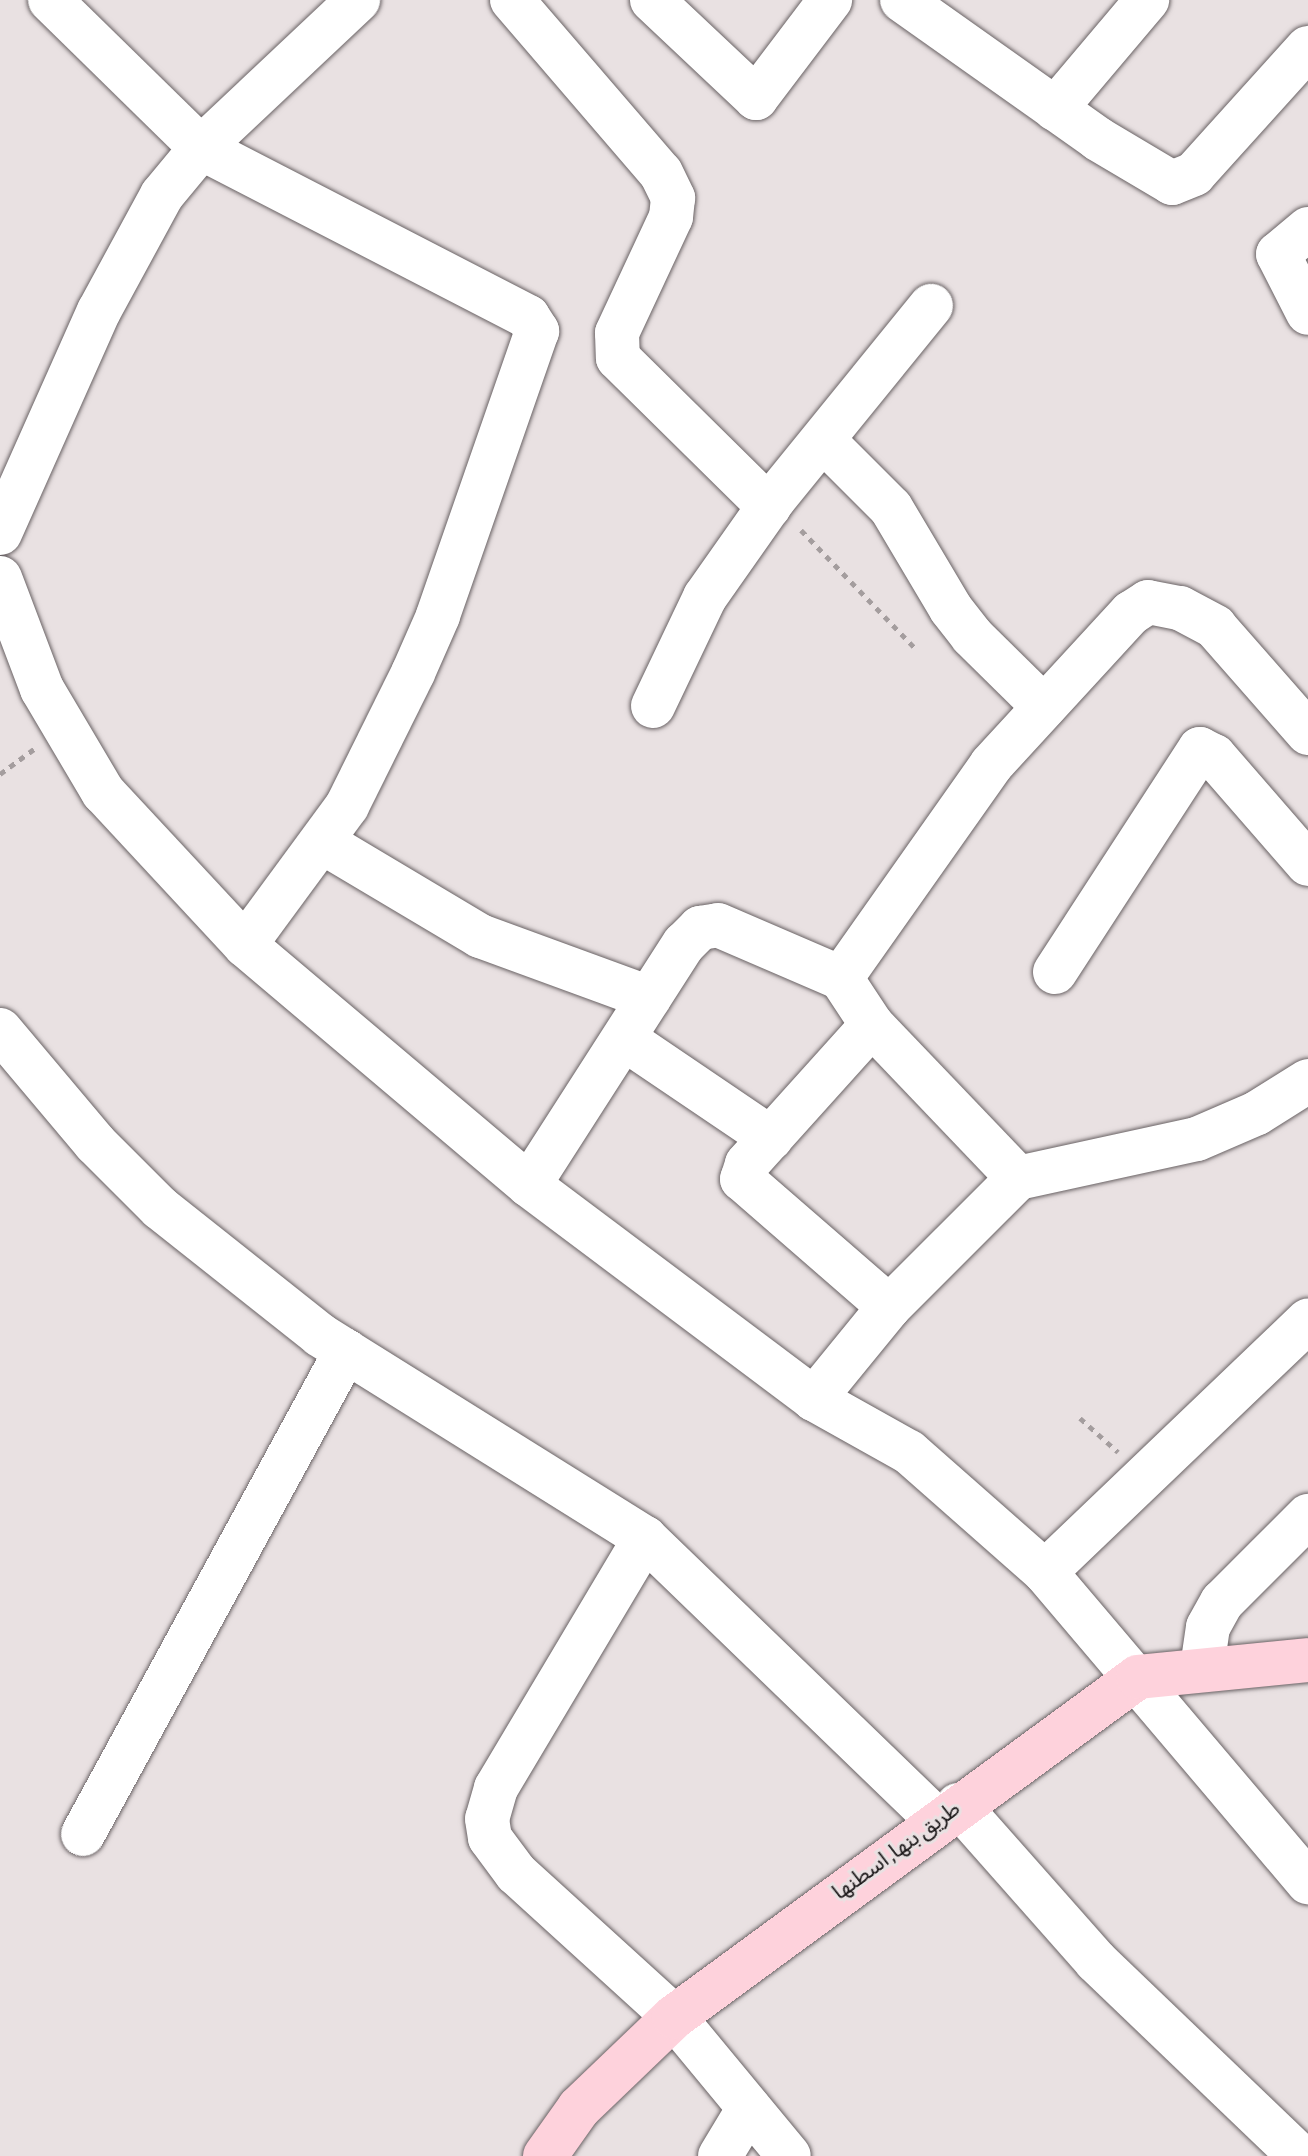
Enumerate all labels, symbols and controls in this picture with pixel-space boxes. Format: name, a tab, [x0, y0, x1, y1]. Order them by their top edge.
street label: طريق بنها, اسطنها	[827, 1795, 965, 1905]

